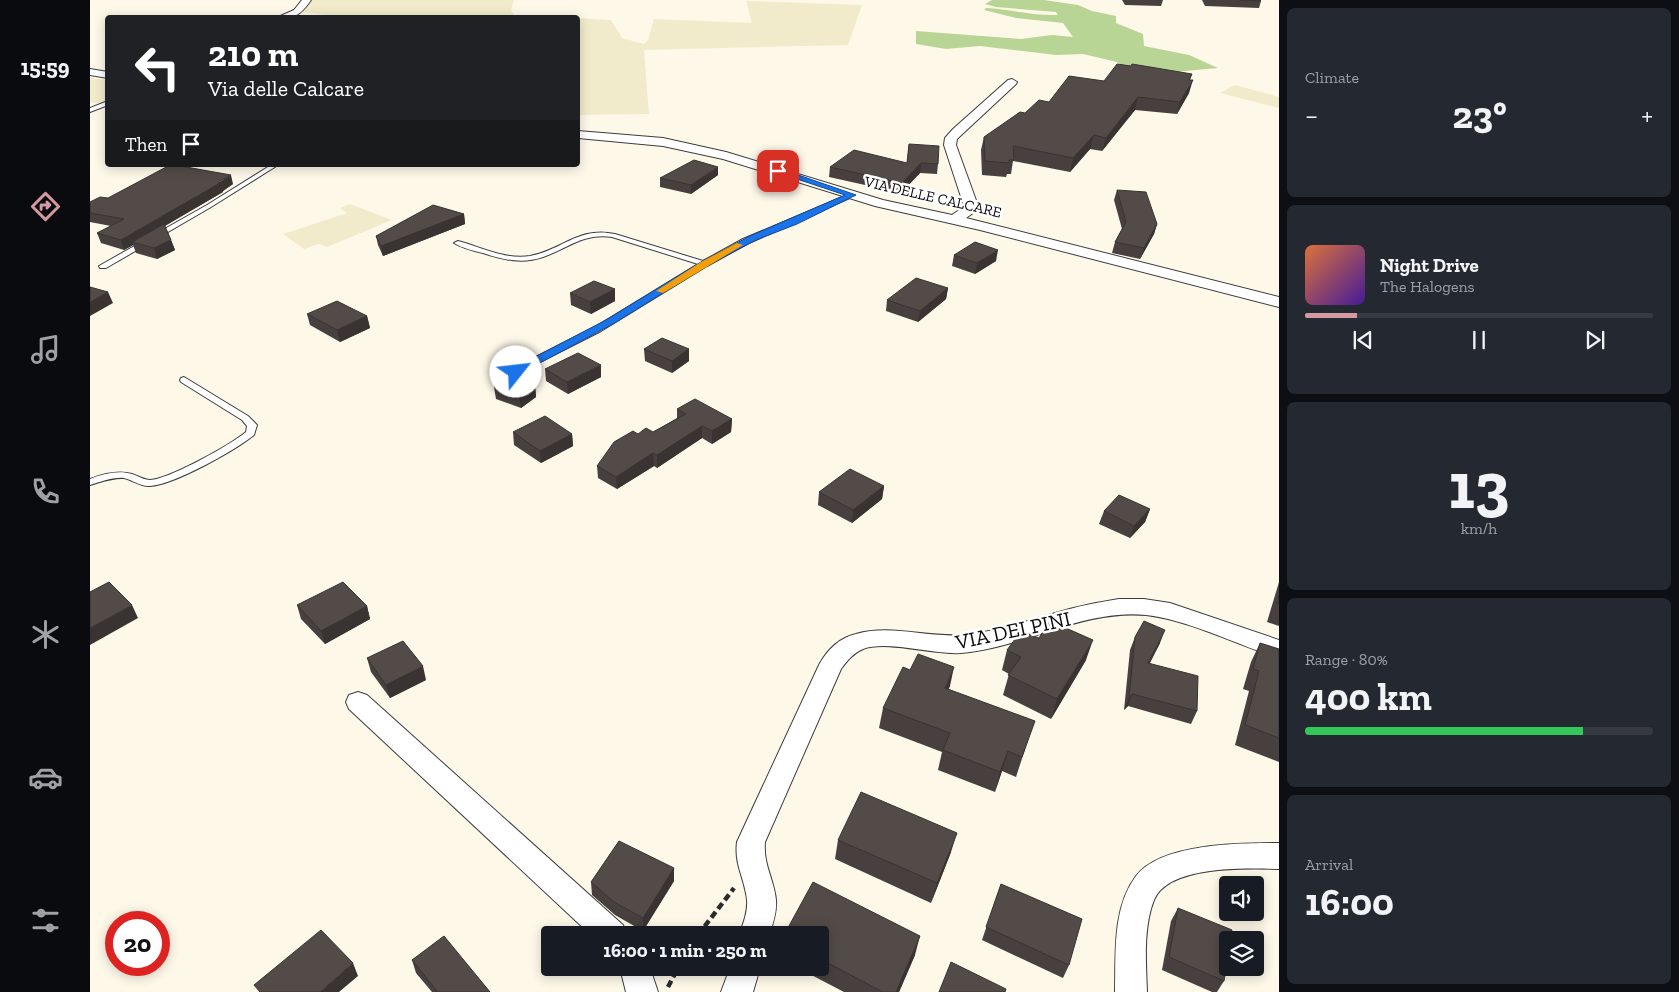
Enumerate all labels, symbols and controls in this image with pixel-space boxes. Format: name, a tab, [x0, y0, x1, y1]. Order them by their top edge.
text: 210 m	[208, 33, 298, 75]
icon: left	[125, 35, 190, 100]
text: 15:59	[20, 54, 70, 81]
text: Climate	[1305, 68, 1359, 87]
text: Via delle Calcare	[208, 75, 364, 102]
text: 23°	[1452, 92, 1507, 138]
text: −	[1305, 99, 1318, 132]
text: +	[1641, 99, 1653, 132]
icon: arrive	[177, 130, 205, 158]
text: Then	[125, 133, 167, 156]
pin	[757, 150, 799, 192]
icon: arrive	[764, 157, 792, 185]
street label: VIA DELLE CALCARE	[862, 172, 1003, 222]
icon: directions	[28, 189, 63, 224]
text: Night Drive	[1380, 254, 1479, 277]
text: The Halogens	[1380, 277, 1475, 296]
icon: previous	[1349, 326, 1377, 354]
icon: pause	[1465, 326, 1493, 354]
icon: next	[1581, 326, 1609, 354]
icon: music	[28, 332, 63, 367]
position arrow	[489, 345, 541, 397]
text: 13	[1449, 447, 1509, 525]
icon: phone	[28, 474, 63, 509]
text: km/h	[1461, 519, 1497, 538]
street label: VIA DEI PINI	[952, 606, 1073, 655]
icon: climate	[28, 617, 63, 652]
text: Range · 80%	[1305, 650, 1388, 669]
text: 400 km	[1305, 674, 1432, 720]
icon: car	[28, 760, 63, 795]
text: Arrival	[1305, 855, 1353, 874]
map controls	[1219, 876, 1264, 976]
button: sound	[1219, 876, 1264, 921]
text: 16:00	[1305, 879, 1394, 925]
icon: filters	[28, 903, 63, 938]
speed limit sign: 20	[105, 911, 170, 976]
button: layers	[1219, 931, 1264, 976]
text: 16:00 · 1 min · 250 m	[603, 939, 767, 962]

